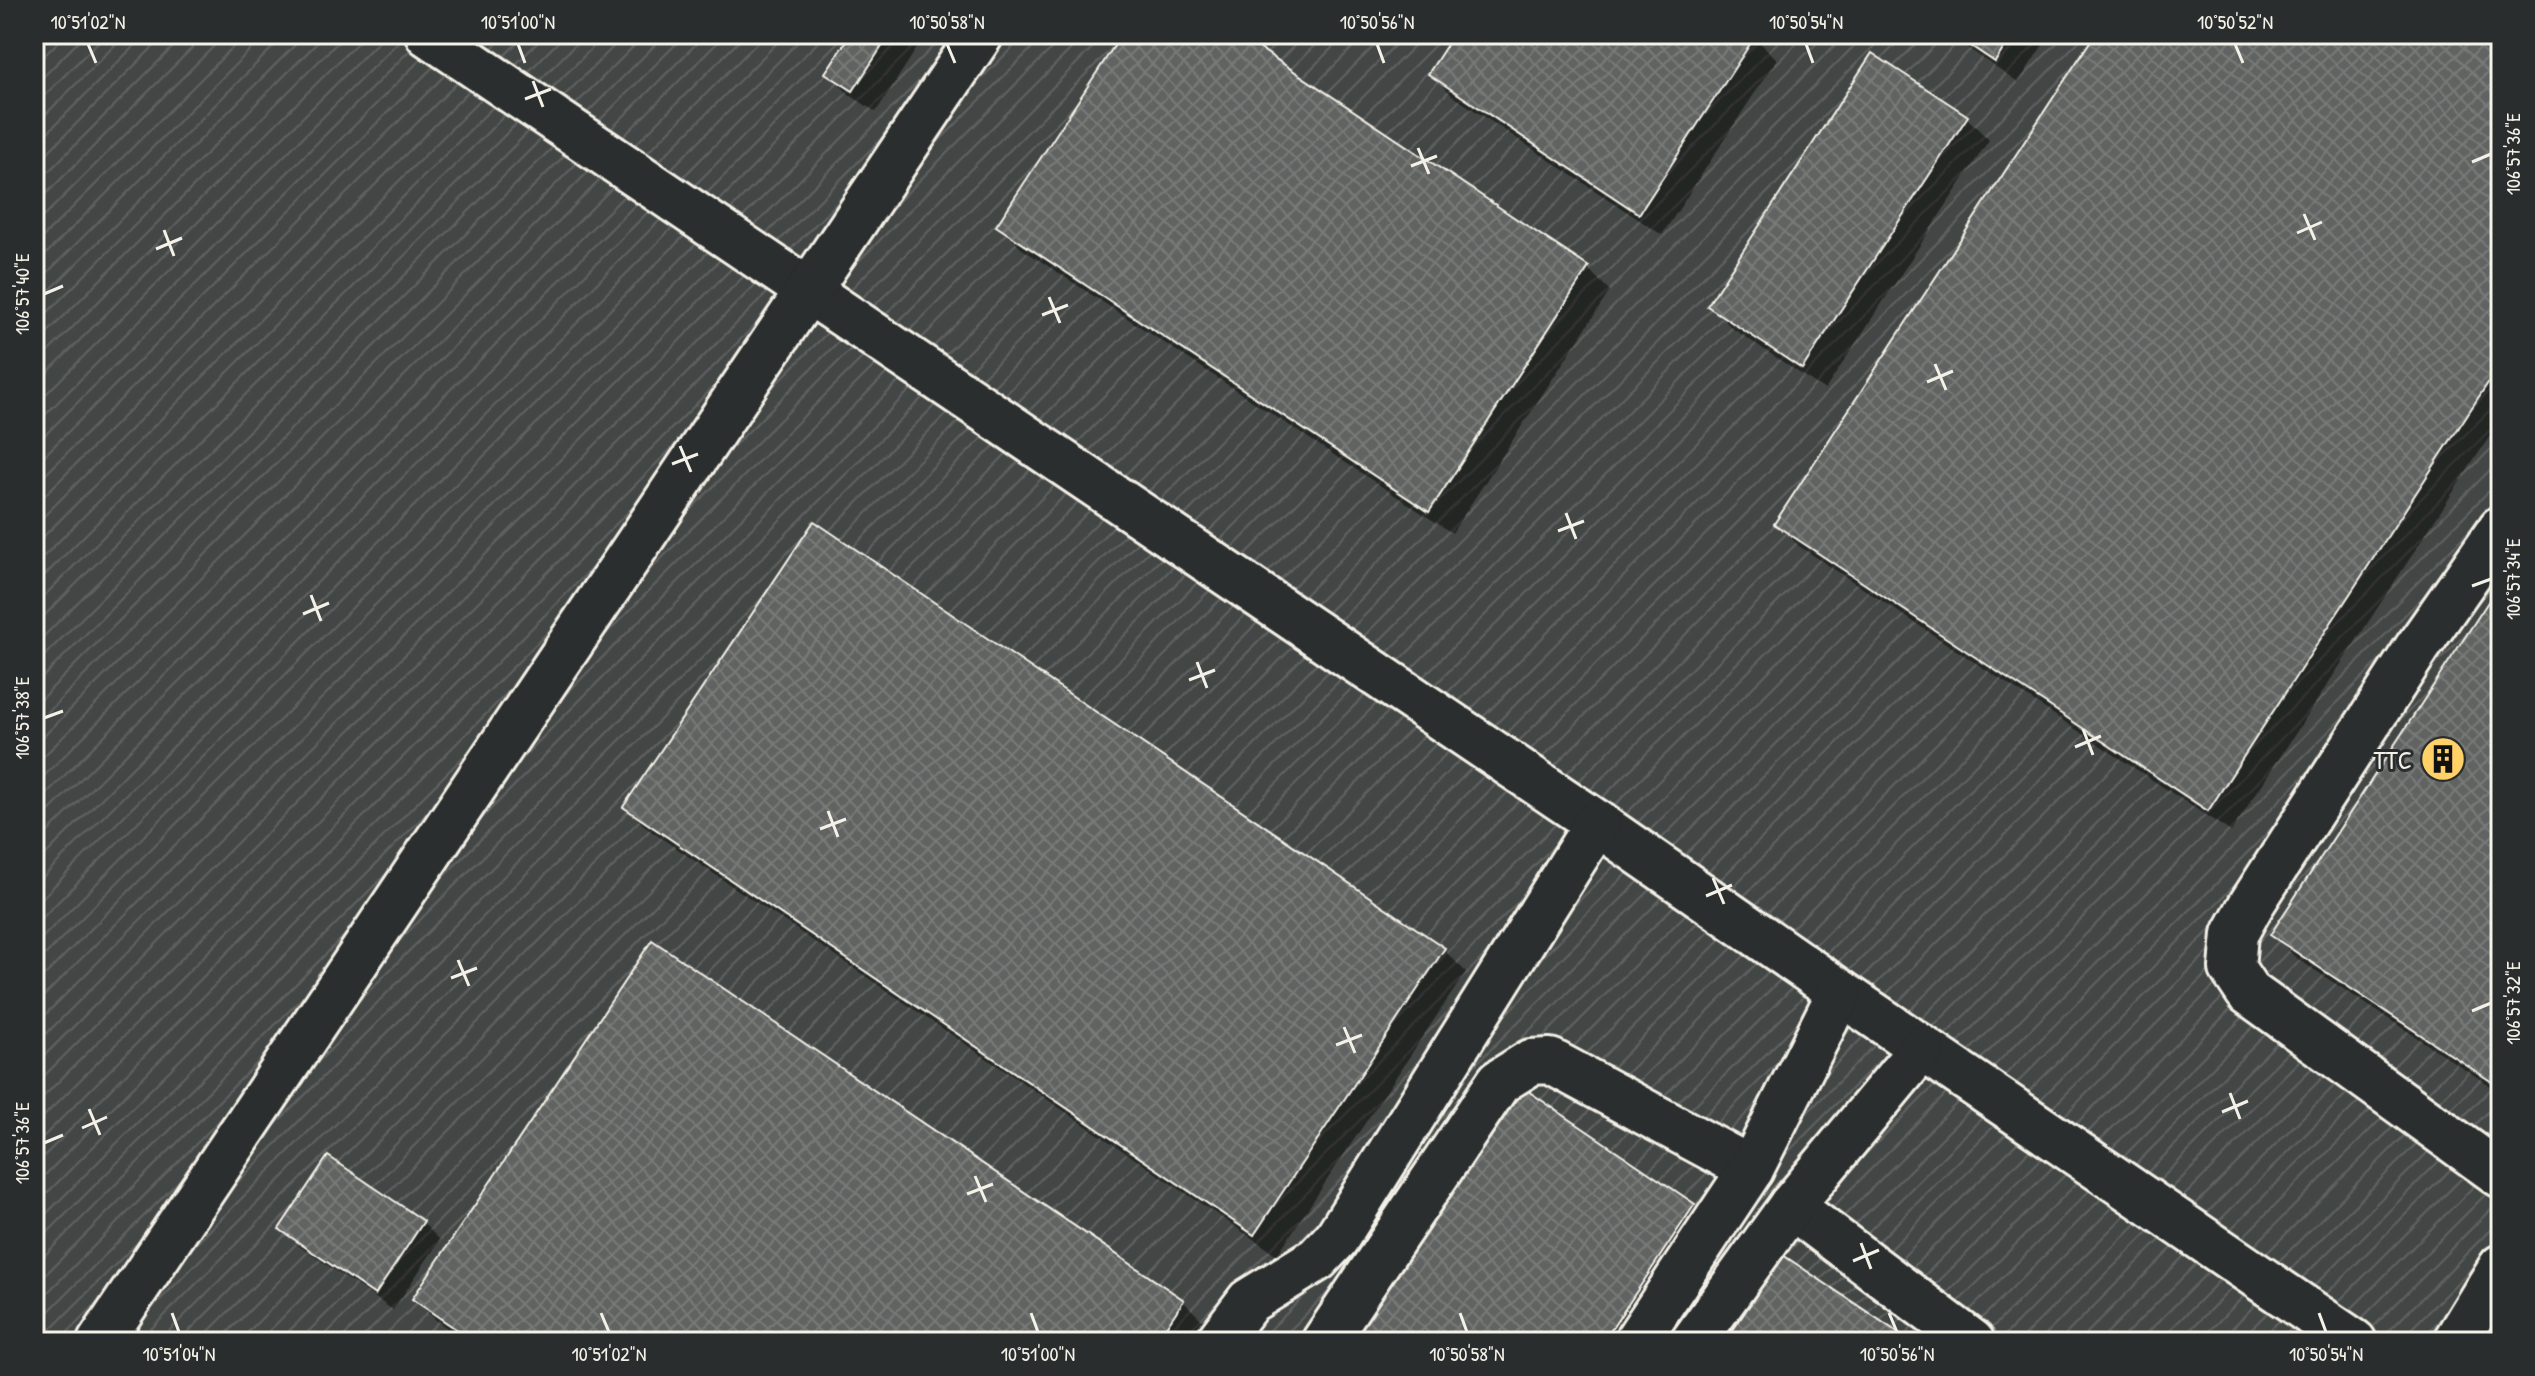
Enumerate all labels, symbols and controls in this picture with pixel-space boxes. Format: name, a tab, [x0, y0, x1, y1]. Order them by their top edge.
text: 10°51'02"N	[51, 8, 125, 35]
text: 10°51'00"N	[481, 8, 555, 35]
text: 10°50'58"N	[909, 8, 985, 35]
text: 10°50'56"N	[1340, 8, 1414, 35]
text: 10°50'54"N	[1769, 8, 1843, 35]
text: 10°50'52"N	[2197, 8, 2273, 35]
text: 106°57'36"E	[2499, 113, 2526, 195]
text: 106°57'40"E	[8, 253, 35, 335]
text: 106°57'34"E	[2499, 538, 2526, 620]
text: 106°57'38"E	[8, 676, 35, 760]
building icon: TTC	[2419, 735, 2467, 783]
place label: TTC	[2373, 742, 2412, 777]
text: 106°57'32"E	[2499, 961, 2526, 1045]
text: 106°57'36"E	[8, 1102, 35, 1184]
text: 10°51'04"N	[142, 1340, 216, 1367]
text: 10°51'02"N	[572, 1340, 646, 1367]
text: 10°51'00"N	[1001, 1340, 1075, 1367]
text: 10°50'58"N	[1429, 1340, 1505, 1367]
text: 10°50'56"N	[1860, 1340, 1934, 1367]
text: 10°50'54"N	[2289, 1340, 2363, 1367]

